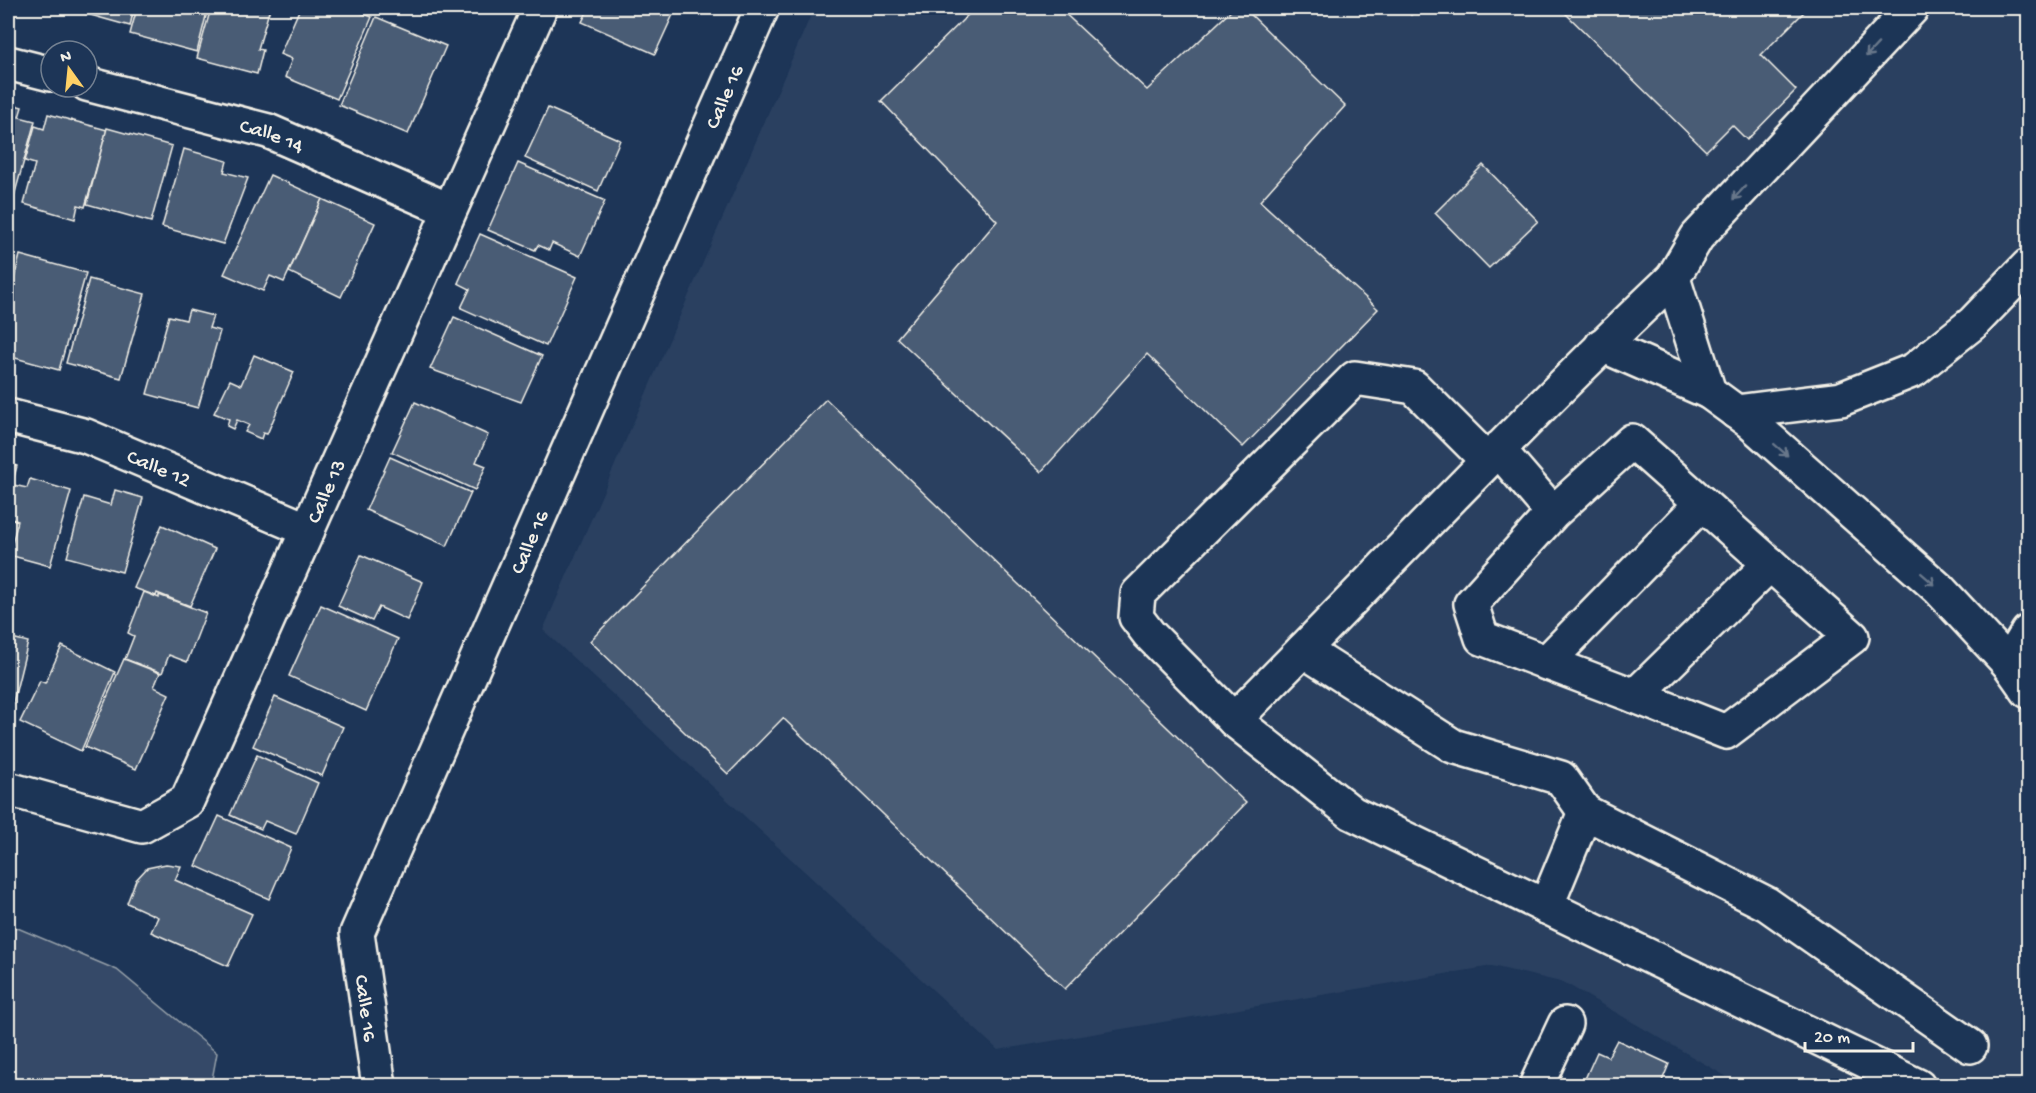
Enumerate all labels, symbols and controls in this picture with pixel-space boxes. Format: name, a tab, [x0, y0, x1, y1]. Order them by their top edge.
north arrow	[39, 39, 99, 99]
one-way arrow	[1865, 43, 1879, 58]
text: N	[59, 47, 74, 68]
street label: Calle 16	[702, 62, 752, 133]
street label: Calle 14	[237, 115, 307, 161]
one-way arrow	[1732, 185, 1746, 200]
one-way arrow	[1774, 443, 1789, 457]
street label: Calle 12	[122, 446, 194, 495]
street label: Calle 13	[303, 456, 353, 528]
street label: Calle 16	[507, 507, 557, 579]
one-way arrow	[1920, 572, 1935, 586]
street label: Calle 16	[346, 973, 381, 1044]
scale bar	[1805, 1015, 1913, 1053]
text: 20 m	[1814, 1028, 1850, 1049]

